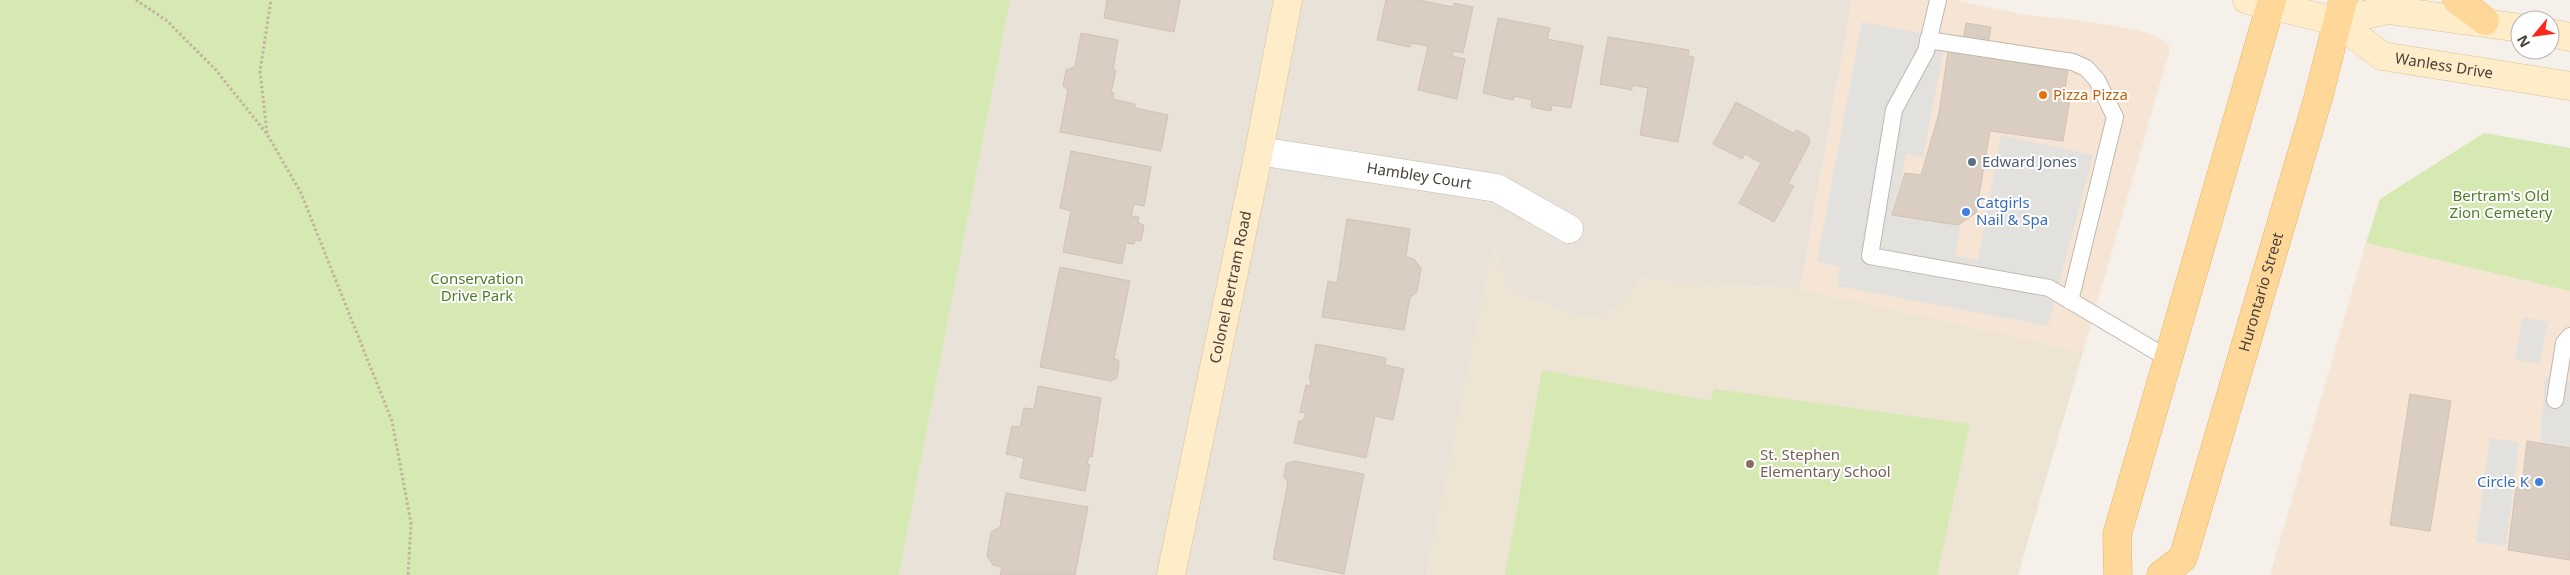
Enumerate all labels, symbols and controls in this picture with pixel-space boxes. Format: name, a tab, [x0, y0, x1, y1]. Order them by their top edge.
north arrow	[2510, 10, 2560, 60]
text: N	[2512, 32, 2534, 51]
street label: Wanless Drive	[2394, 47, 2495, 83]
place label: Pizza Pizza	[2053, 84, 2128, 104]
marker: Pizza Pizza	[2037, 89, 2049, 101]
place label: Edward Jones	[1982, 151, 2077, 171]
marker: Edward Jones	[1966, 156, 1978, 168]
street label: Hambley Court	[1365, 157, 1474, 193]
park label: Bertram's Old Zion Cemetery	[2450, 185, 2553, 222]
place label: Catgirls Nail & Spa	[1976, 192, 2048, 229]
marker: Catgirls Nail & Spa	[1960, 206, 1972, 218]
street label: Colonel Bertram Road	[1204, 209, 1255, 365]
street label: Hurontario Street	[2233, 229, 2287, 354]
park label: Conservation Drive Park	[430, 268, 524, 305]
place label: St. Stephen Elementary School	[1760, 444, 1891, 481]
marker: St. Stephen Elementary School	[1744, 458, 1756, 470]
place label: Circle K	[2477, 471, 2530, 491]
marker: Circle K	[2533, 476, 2545, 488]

